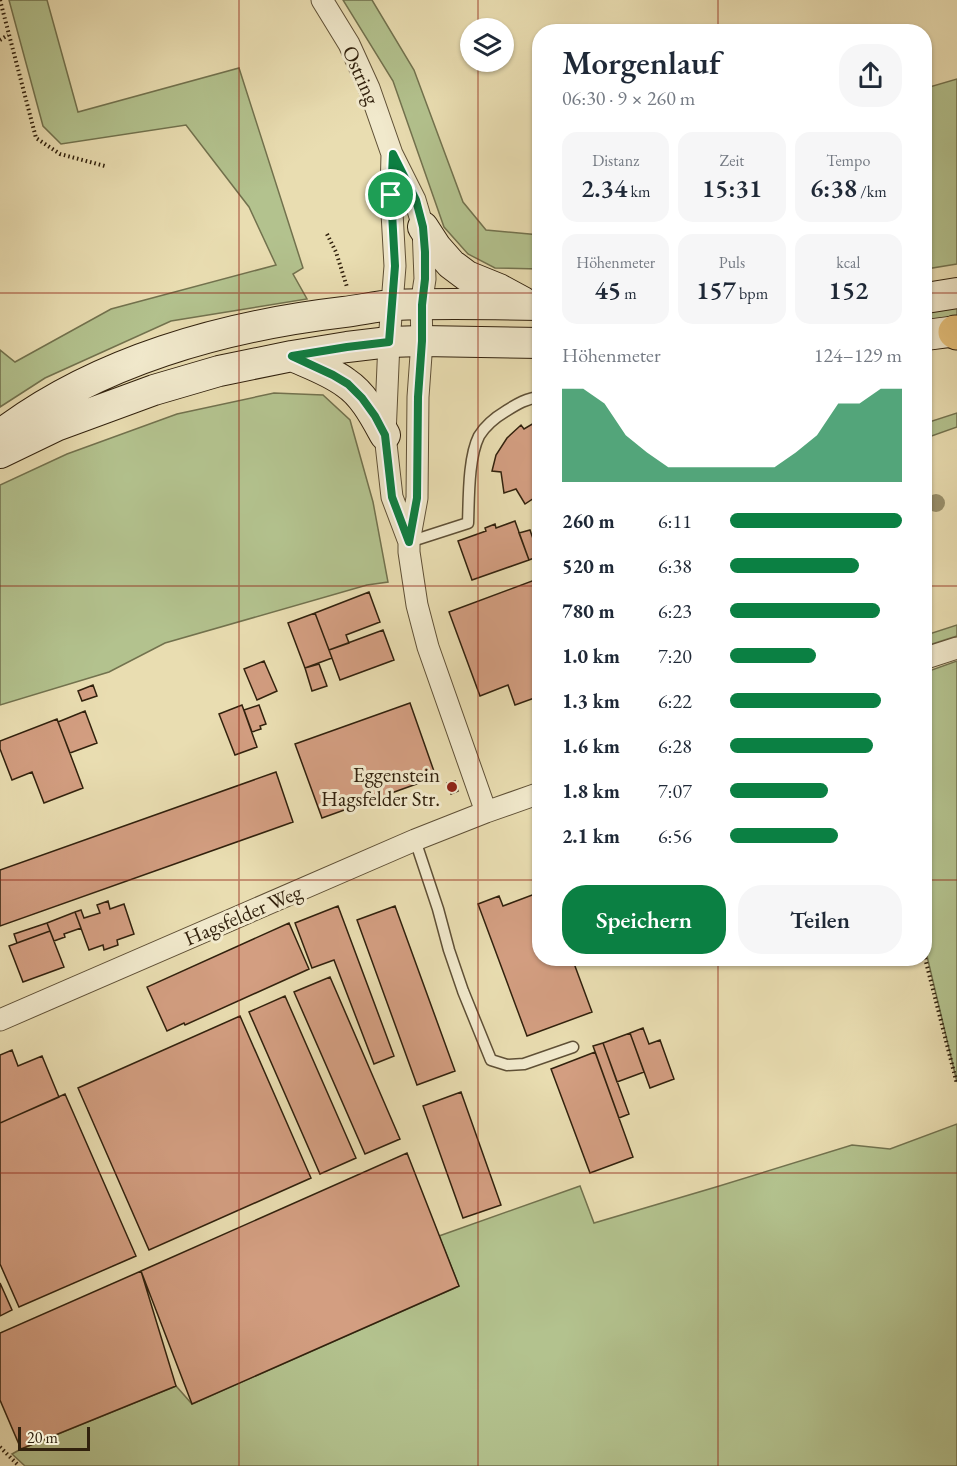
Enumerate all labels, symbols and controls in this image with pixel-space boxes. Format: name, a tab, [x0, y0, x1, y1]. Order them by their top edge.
map controls	[460, 18, 514, 72]
button: layers	[460, 18, 514, 72]
street label: Ostring	[337, 41, 387, 109]
text: Morgenlauf	[562, 41, 720, 84]
button: share	[839, 44, 902, 107]
text: 06:30 · 9 × 260 m	[562, 85, 695, 111]
text: Distanz	[592, 150, 639, 171]
text: Zeit	[720, 150, 744, 171]
text: Tempo	[826, 150, 870, 171]
pin	[365, 169, 416, 220]
text: 2.34	[581, 171, 627, 205]
text: 15:31	[702, 171, 762, 205]
text: 6:38	[810, 171, 857, 205]
icon: arrive	[374, 178, 407, 211]
text: km	[627, 181, 650, 202]
text: /km	[857, 181, 887, 202]
text: Höhenmeter	[576, 252, 655, 273]
text: Puls	[719, 252, 745, 273]
text: kcal	[836, 252, 860, 273]
text: 45	[594, 273, 621, 307]
text: 157	[696, 273, 736, 307]
text: 152	[828, 273, 868, 307]
text: m	[621, 283, 637, 304]
text: bpm	[736, 283, 768, 304]
text: Höhenmeter	[562, 342, 661, 368]
text: 124–129 m	[814, 342, 902, 368]
text: 260 m	[562, 508, 615, 534]
text: 6:11	[658, 508, 692, 534]
text: 520 m	[562, 553, 615, 579]
text: 6:38	[658, 553, 692, 579]
text: 780 m	[562, 598, 615, 624]
text: 6:23	[658, 598, 692, 624]
text: 1.0 km	[562, 643, 620, 669]
text: 7:20	[658, 643, 692, 669]
text: 1.3 km	[562, 688, 620, 714]
text: 6:22	[658, 688, 692, 714]
text: 1.6 km	[562, 733, 620, 759]
text: 6:28	[658, 733, 692, 759]
place label: Eggenstein Hagsfelder Str.	[321, 761, 440, 812]
text: 1.8 km	[562, 778, 620, 804]
text: 7:07	[658, 778, 692, 804]
marker: Eggenstein Hagsfelder Str.	[445, 780, 459, 794]
text: 2.1 km	[562, 823, 620, 849]
text: 6:56	[658, 823, 692, 849]
street label: Hagsfelder Weg	[180, 877, 306, 951]
button: Speichern	[562, 885, 726, 954]
button: Teilen	[738, 885, 902, 954]
scale bar	[18, 1424, 90, 1452]
text: 20 m	[27, 1427, 58, 1448]

